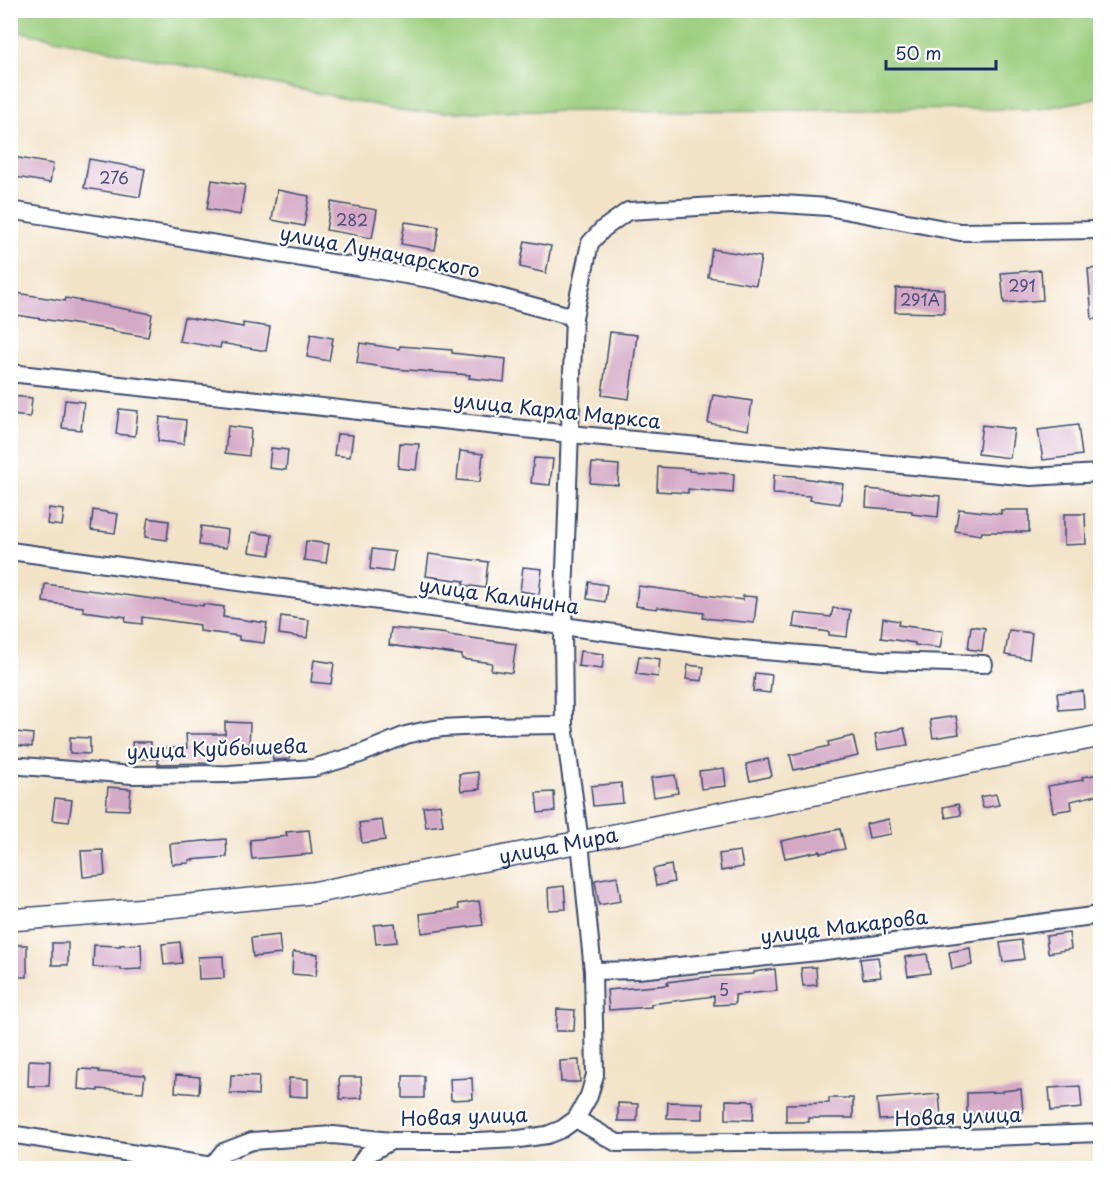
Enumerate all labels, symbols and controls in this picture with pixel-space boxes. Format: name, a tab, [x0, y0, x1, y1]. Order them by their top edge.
scale bar	[886, 33, 996, 71]
text: 50 m	[895, 39, 942, 66]
house number: 276	[99, 165, 129, 189]
house number: 282	[336, 207, 368, 231]
street label: улица Луначарского	[278, 217, 483, 285]
house number: 291	[1008, 273, 1036, 297]
house number: 291А	[900, 287, 940, 311]
street label: улица Карла Маркса	[452, 384, 663, 436]
street label: улица Калинина	[417, 569, 582, 621]
street label: улица Куйбышева	[126, 730, 308, 766]
street label: улица Мира	[496, 819, 621, 871]
street label: улица Макарова	[759, 901, 930, 951]
house number: 5	[719, 977, 729, 1001]
street label: Новая улица	[400, 1099, 529, 1133]
street label: Новая улица	[894, 1099, 1023, 1133]

